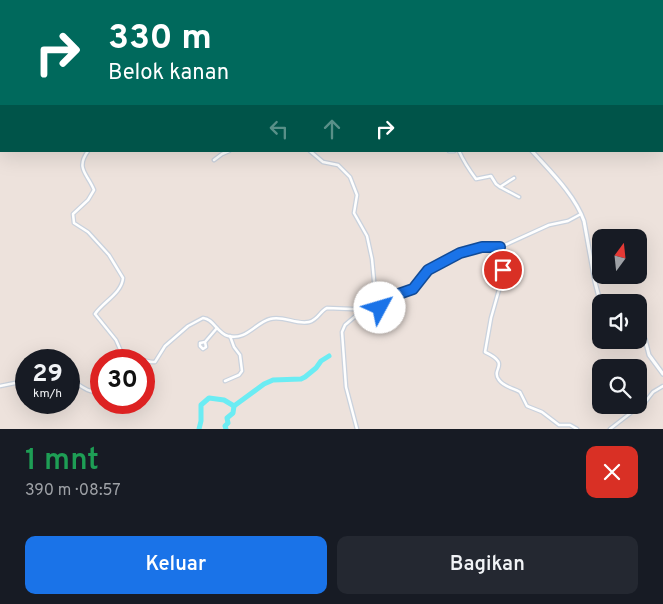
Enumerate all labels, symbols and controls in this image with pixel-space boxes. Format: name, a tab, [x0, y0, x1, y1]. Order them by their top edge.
text: 330 m	[108, 17, 212, 61]
icon: right	[25, 20, 90, 85]
text: Belok kanan	[108, 60, 229, 87]
icon: left	[265, 115, 293, 143]
icon: ahead	[318, 115, 346, 143]
icon: right	[371, 115, 399, 143]
north arrow	[592, 229, 648, 284]
map controls	[592, 229, 647, 414]
pin	[482, 249, 524, 291]
icon: arrive	[489, 256, 517, 284]
position arrow	[353, 281, 405, 333]
button: sound	[592, 294, 647, 349]
speed limit sign: 30	[90, 349, 155, 414]
text: 29	[32, 359, 63, 391]
button: search	[592, 359, 647, 414]
text: km/h	[33, 386, 62, 402]
text: 1 mnt	[25, 443, 99, 480]
button: close	[586, 446, 638, 498]
text: 390 m · 08:57	[25, 481, 121, 501]
button: Keluar	[25, 536, 327, 594]
button: Bagikan	[337, 536, 638, 594]

